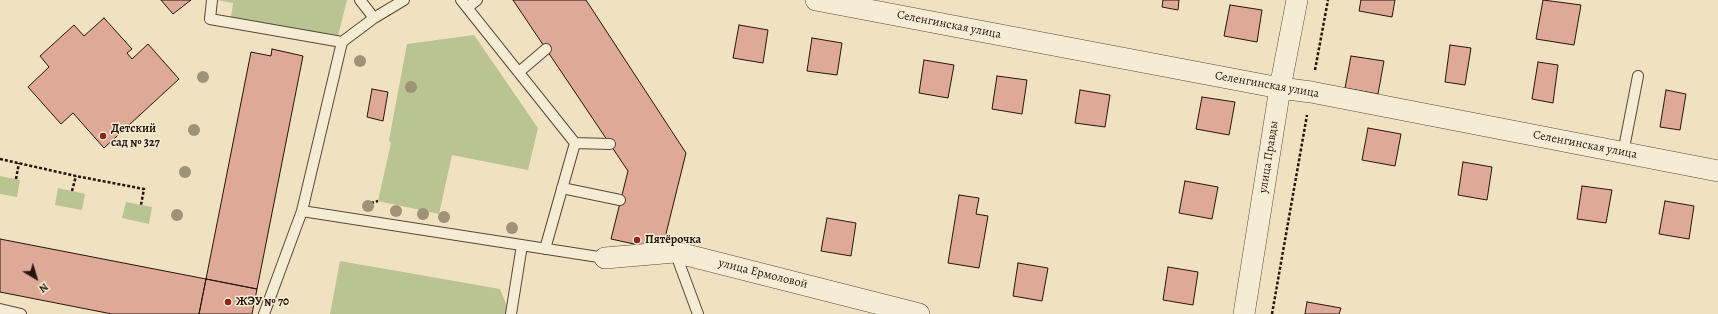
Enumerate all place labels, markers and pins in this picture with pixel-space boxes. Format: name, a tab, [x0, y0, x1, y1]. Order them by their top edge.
place label: Детский сад № 327	[111, 122, 160, 150]
marker: Детский сад № 327	[98, 131, 108, 141]
place label: Пятёрочка	[645, 233, 701, 247]
marker: Пятёрочка	[632, 235, 642, 245]
place label: ЖЭУ № 70	[236, 295, 289, 309]
marker: ЖЭУ № 70	[223, 297, 233, 307]

